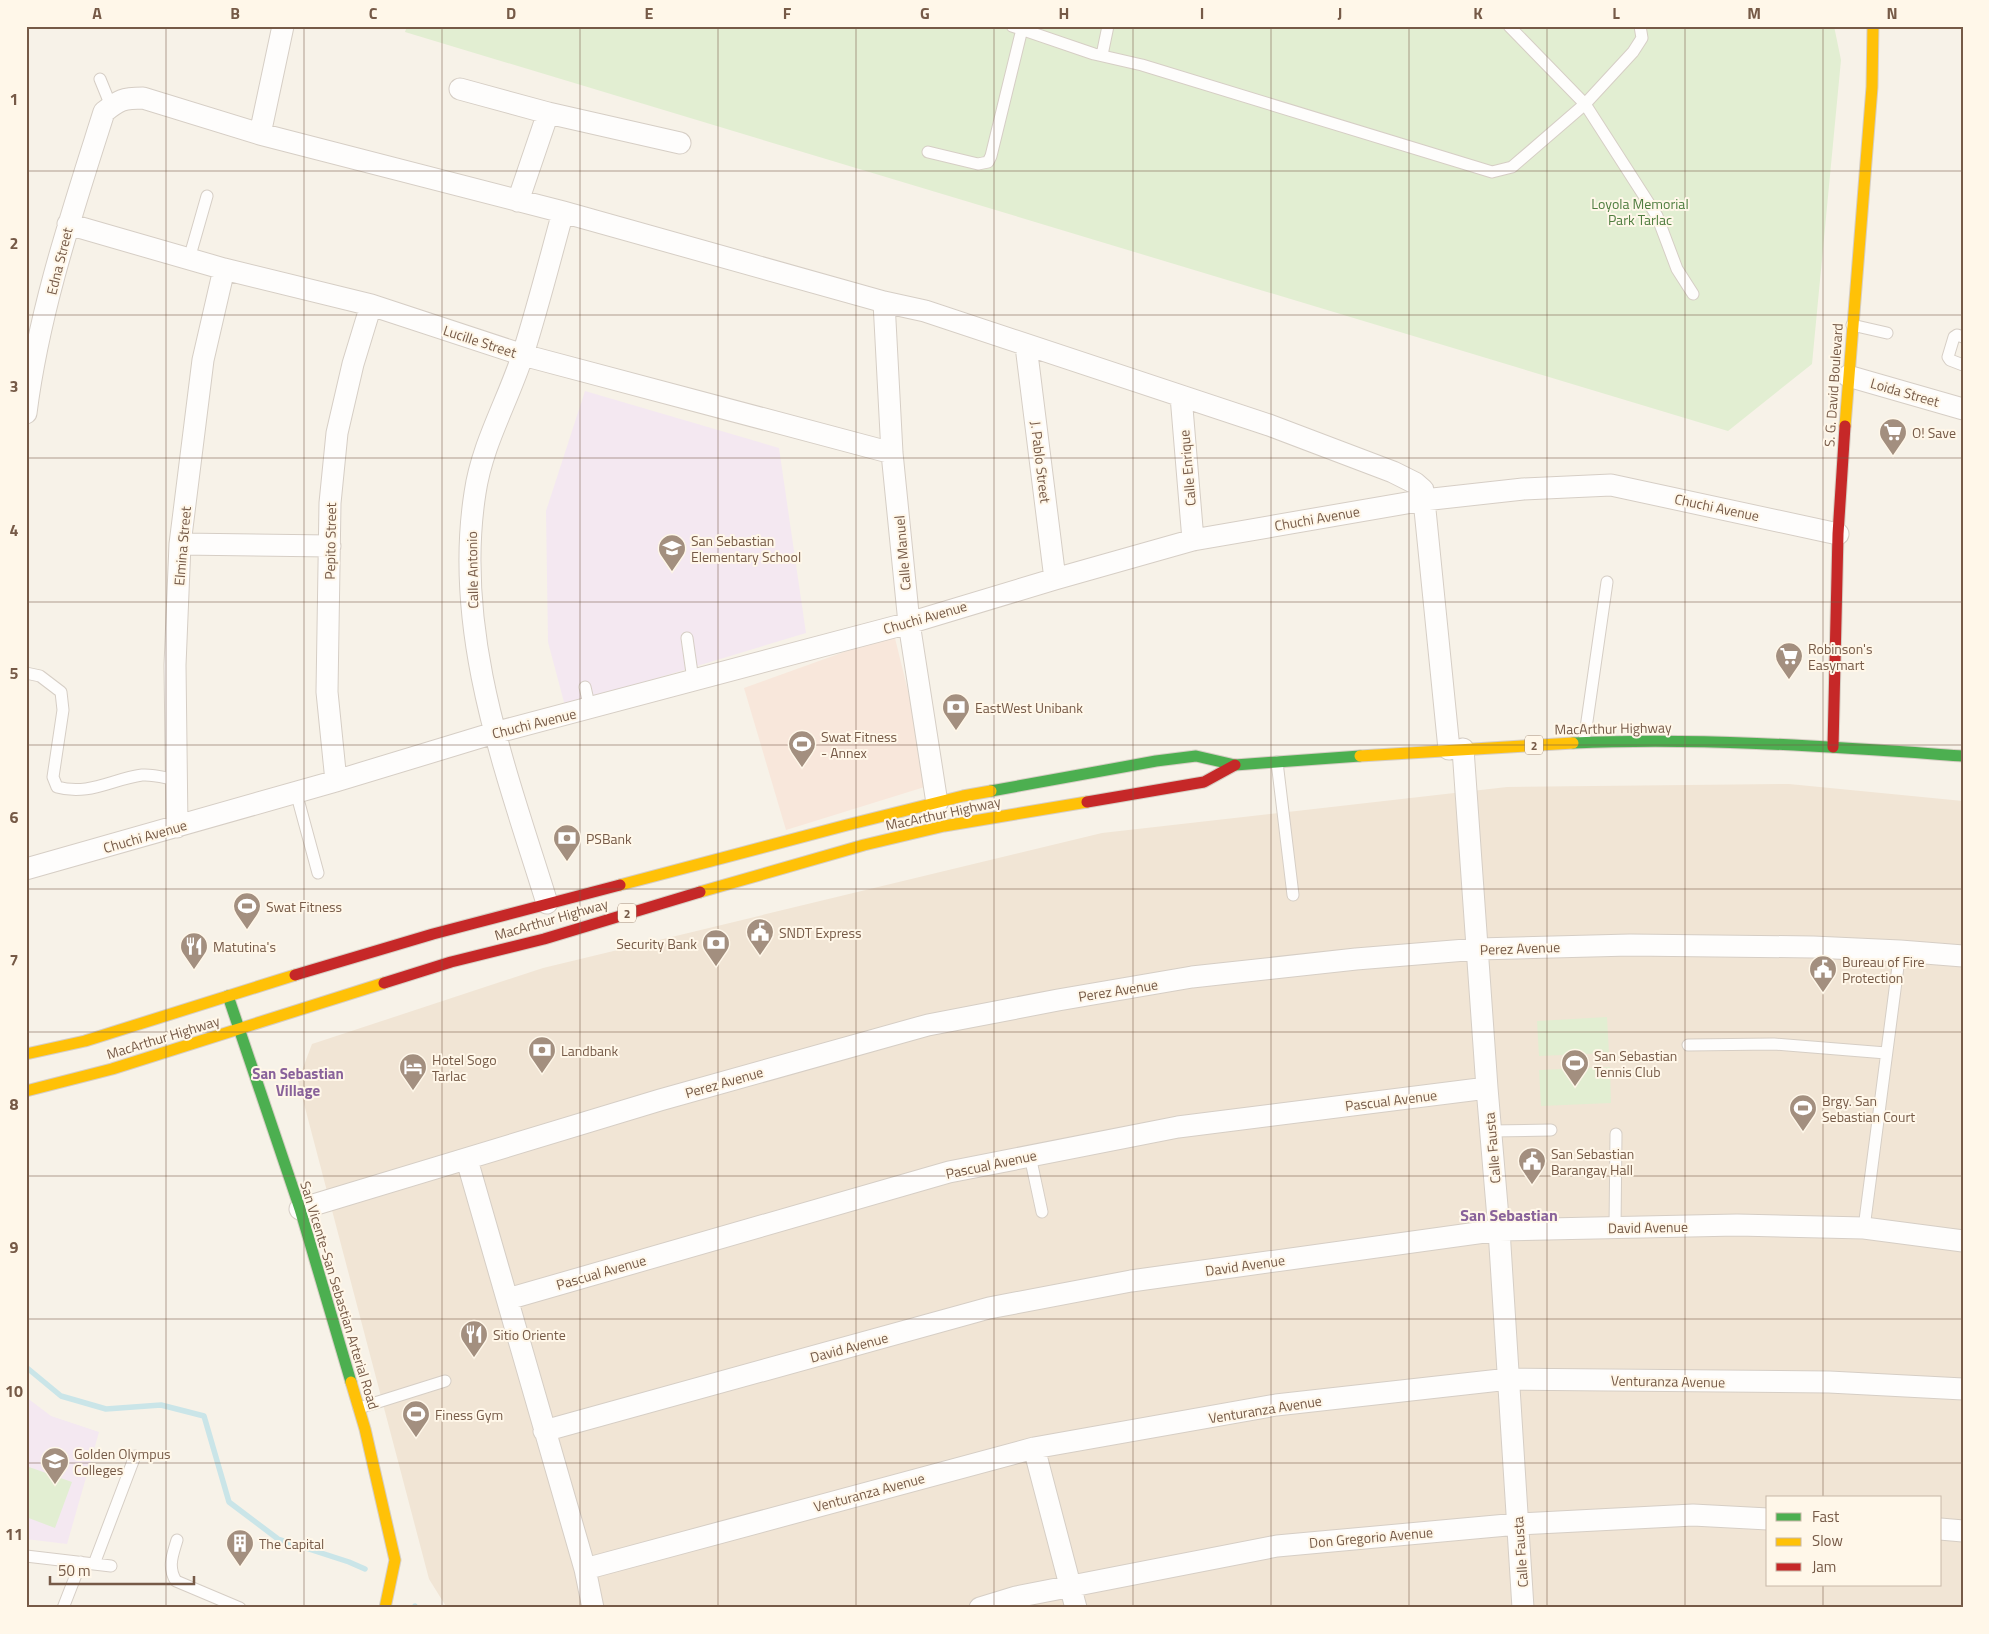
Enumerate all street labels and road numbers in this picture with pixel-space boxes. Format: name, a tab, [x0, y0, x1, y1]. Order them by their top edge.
street label: Edna Street	[40, 225, 78, 297]
street label: Lucille Street	[441, 319, 519, 363]
street label: S. G. David Boulevard	[1818, 322, 1848, 448]
street label: Loida Street	[1868, 372, 1942, 412]
street label: J. Pablo Street	[1026, 420, 1056, 504]
street label: Calle Enrique	[1173, 429, 1201, 507]
street label: Chuchi Avenue	[1673, 488, 1761, 526]
street label: Chuchi Avenue	[1273, 500, 1361, 536]
street label: Pepito Street	[319, 502, 341, 580]
street label: Elmina Street	[168, 505, 196, 586]
street label: Calle Manuel	[888, 515, 916, 591]
street label: Calle Antonio	[461, 531, 483, 609]
street label: Chuchi Avenue	[881, 595, 969, 639]
street label: Chuchi Avenue	[490, 702, 578, 744]
street label: MacArthur Highway	[1554, 716, 1672, 740]
road number: 2	[1525, 736, 1543, 754]
street label: MacArthur Highway	[883, 790, 1003, 835]
street label: Chuchi Avenue	[101, 814, 189, 858]
street label: MacArthur Highway	[492, 893, 611, 945]
road number: 2	[618, 904, 636, 922]
street label: Perez Avenue	[1479, 936, 1561, 960]
street label: Perez Avenue	[1077, 973, 1159, 1007]
street label: MacArthur Highway	[104, 1010, 222, 1064]
street label: Perez Avenue	[682, 1061, 766, 1103]
street label: Pascual Avenue	[1344, 1084, 1438, 1116]
street label: Calle Fausta	[1478, 1112, 1506, 1184]
street label: Pascual Avenue	[944, 1144, 1038, 1184]
street label: San Vicente-San Sebastian Arterial Road	[295, 1178, 385, 1412]
street label: David Avenue	[1608, 1216, 1688, 1238]
street label: Pascual Avenue	[554, 1249, 648, 1295]
street label: David Avenue	[1204, 1249, 1286, 1281]
street label: David Avenue	[808, 1326, 890, 1368]
street label: Venturanza Avenue	[1611, 1370, 1725, 1392]
street label: Venturanza Avenue	[1207, 1390, 1323, 1428]
street label: Venturanza Avenue	[811, 1467, 927, 1517]
street label: Calle Fausta	[1507, 1516, 1533, 1588]
street label: Don Gregorio Avenue	[1308, 1521, 1434, 1553]

